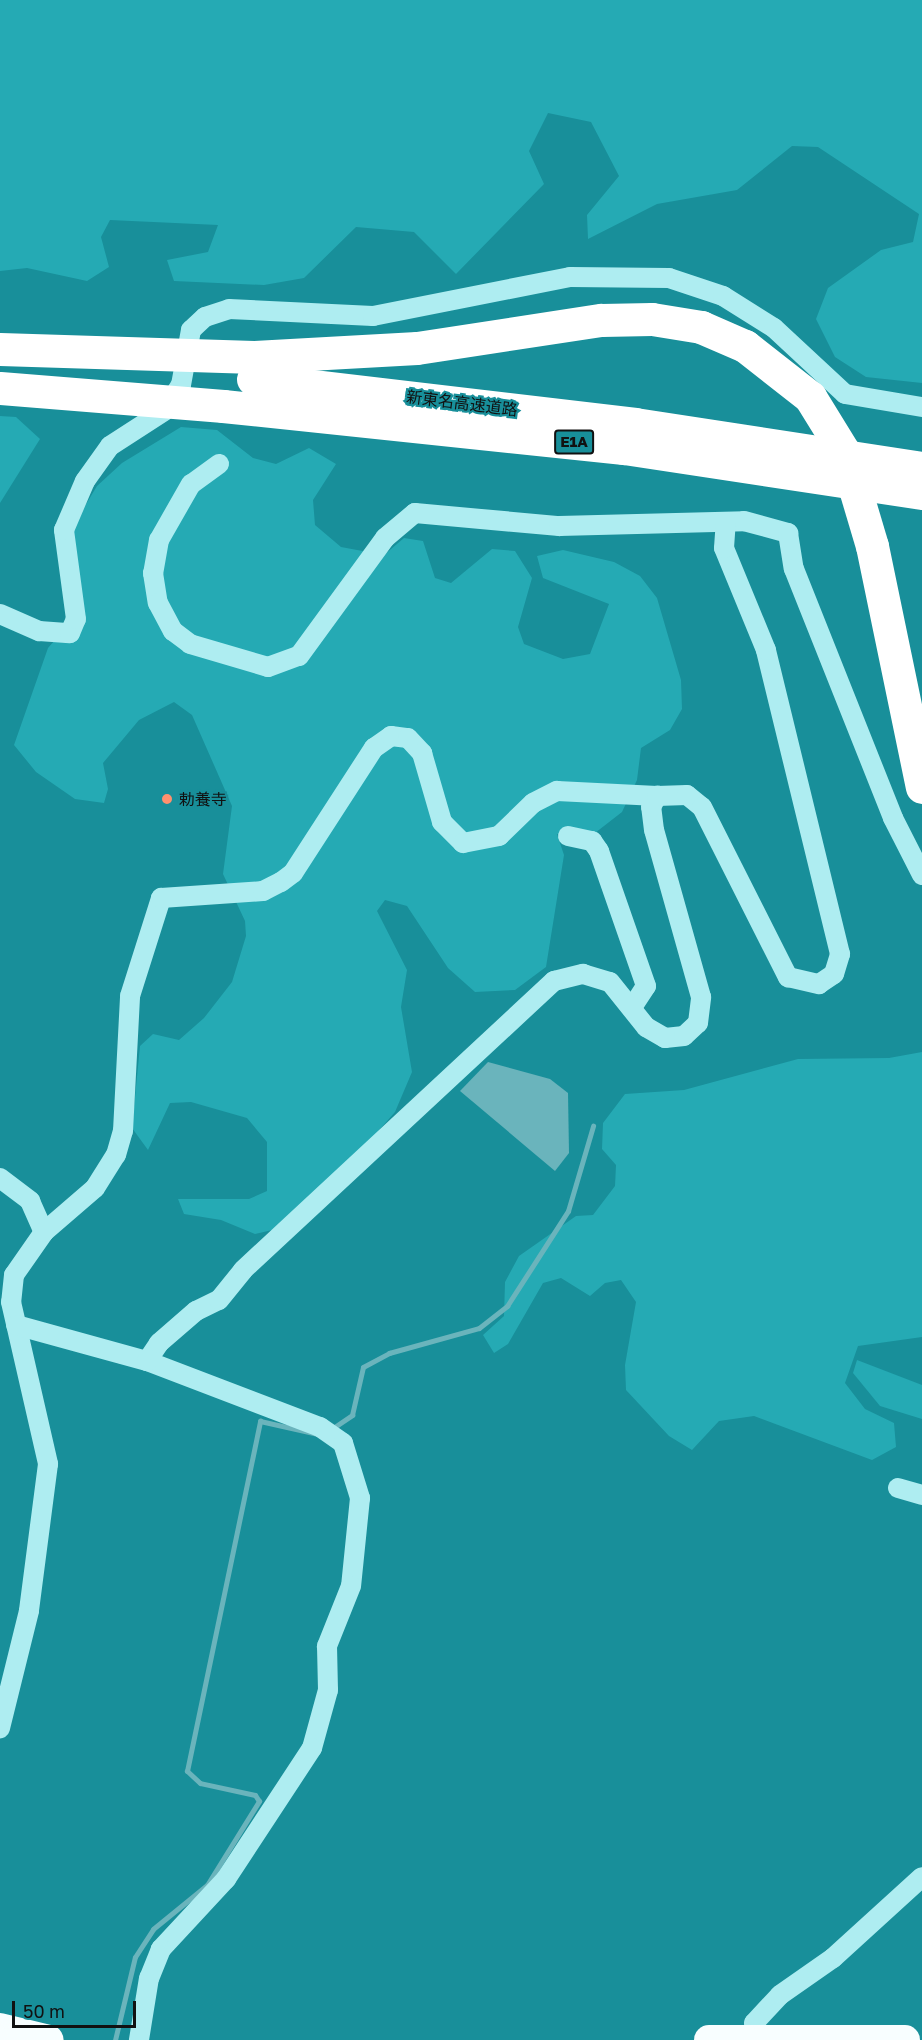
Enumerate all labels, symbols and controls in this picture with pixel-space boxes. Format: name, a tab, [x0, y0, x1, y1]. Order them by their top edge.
street label: 新東名高速道路	[405, 387, 519, 419]
road number: E1A	[553, 430, 595, 454]
place label: 勅養寺	[179, 789, 227, 809]
marker: 勅養寺	[160, 792, 174, 806]
scale bar	[15, 1989, 140, 2027]
text: 50 m	[23, 2000, 65, 2022]

